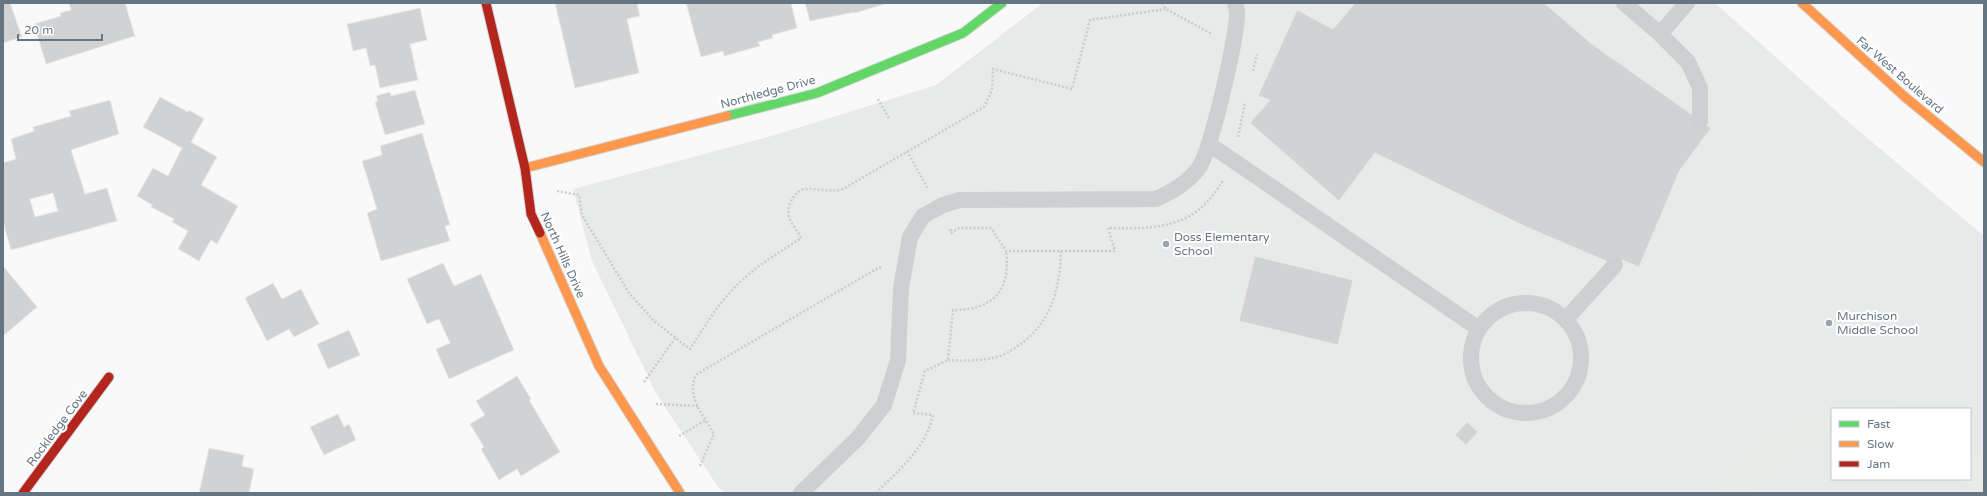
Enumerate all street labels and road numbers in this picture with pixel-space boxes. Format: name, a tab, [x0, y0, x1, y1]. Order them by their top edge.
street label: Far West Boulevard	[1854, 34, 1946, 116]
street label: Northledge Drive	[719, 73, 817, 111]
street label: North Hills Drive	[538, 210, 588, 300]
street label: Rockledge Cove	[24, 387, 90, 469]

